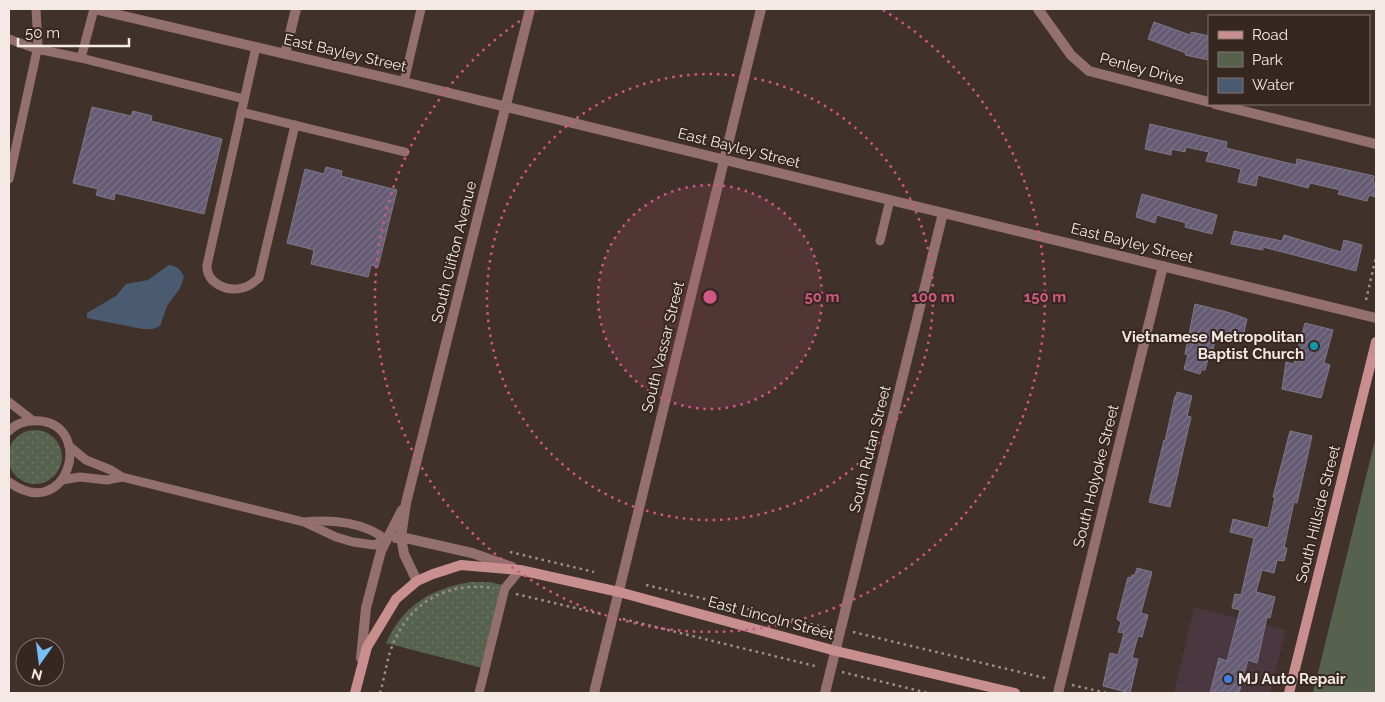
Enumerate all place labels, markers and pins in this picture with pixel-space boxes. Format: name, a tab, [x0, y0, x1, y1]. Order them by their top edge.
centre of rings	[701, 288, 719, 306]
place label: Vietnamese Metropolitan Baptist Church	[1122, 328, 1304, 363]
marker: Vietnamese Metropolitan Baptist Church	[1308, 340, 1320, 352]
place label: MJ Auto Repair	[1238, 670, 1346, 688]
marker: MJ Auto Repair	[1222, 673, 1234, 685]

